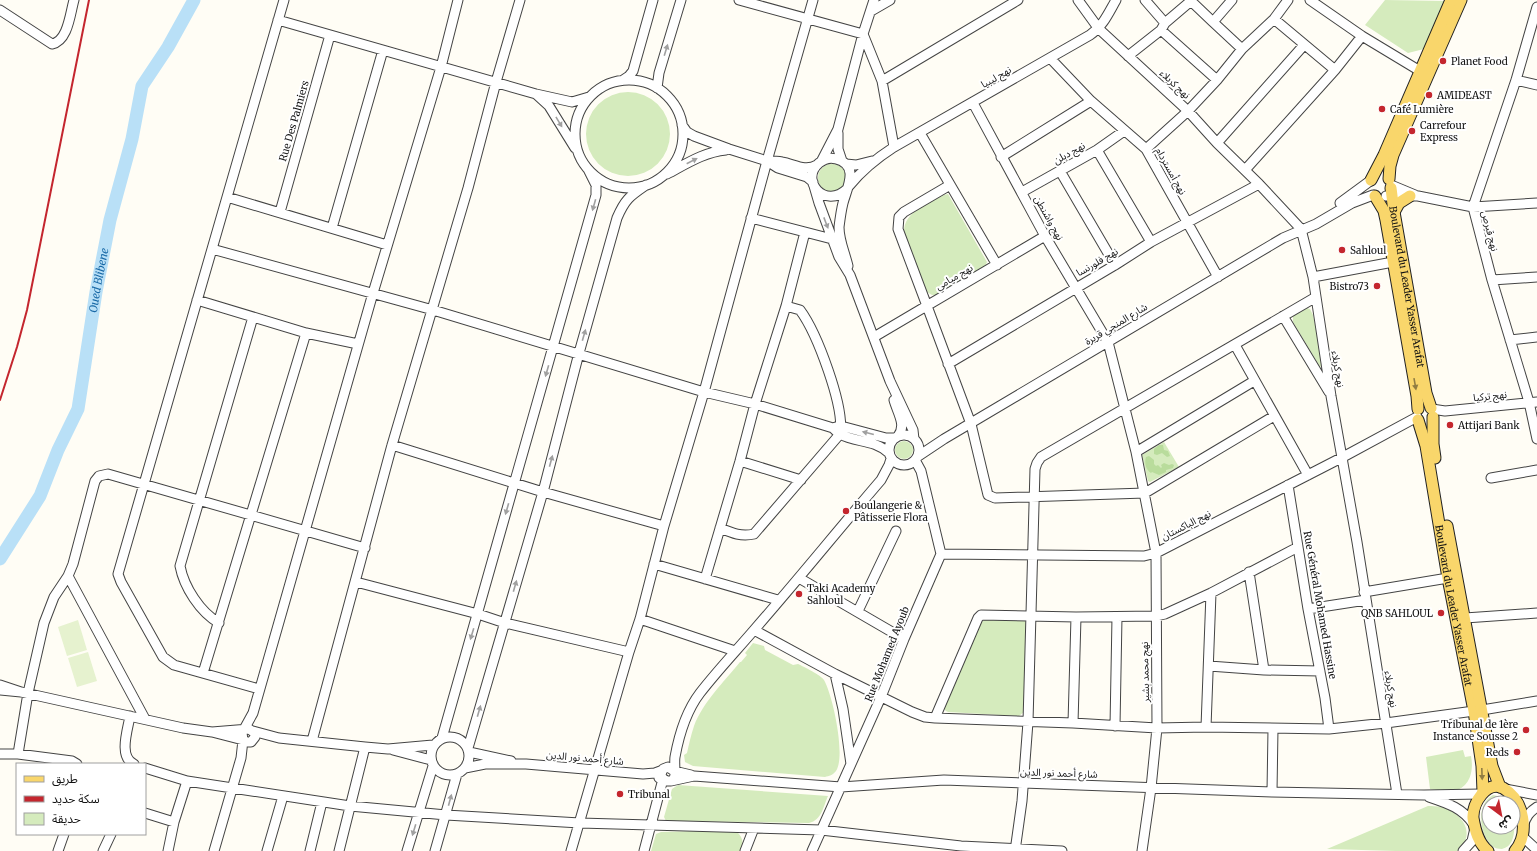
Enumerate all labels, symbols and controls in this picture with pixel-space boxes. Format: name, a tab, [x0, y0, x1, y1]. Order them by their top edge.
one-way arrow	[663, 44, 669, 56]
place label: Planet Food	[1451, 55, 1508, 68]
marker: Planet Food	[1438, 56, 1448, 66]
street label: نهج ليبيا	[978, 63, 1014, 92]
street label: نهج كربلاء	[1156, 67, 1193, 102]
street label: Rue Des Palmiers	[276, 79, 312, 163]
place label: AMIDEAST	[1436, 89, 1492, 102]
marker: AMIDEAST	[1424, 90, 1434, 100]
place label: Café Lumière	[1390, 103, 1453, 116]
marker: Café Lumière	[1377, 104, 1387, 114]
one-way arrow	[555, 116, 562, 128]
place label: Carrefour Express	[1420, 119, 1467, 144]
marker: Carrefour Express	[1407, 126, 1417, 136]
street label: نهج دبلن	[1051, 139, 1088, 168]
street label: نهج أمستردام	[1151, 145, 1189, 198]
one-way arrow	[687, 158, 698, 164]
street label: نهج واشنطن	[1031, 193, 1067, 243]
one-way arrow	[591, 200, 597, 212]
street label: Boulevard du Leader Yasser Arafat	[1387, 205, 1428, 369]
street label: نهج قبرص	[1478, 209, 1501, 253]
one-way arrow	[824, 217, 830, 229]
place label: Sahloul	[1350, 244, 1386, 257]
street label: نهج فلورنسا	[1074, 245, 1121, 280]
marker: Sahloul	[1337, 245, 1347, 255]
water label: Oued Blibene	[86, 246, 112, 314]
street label: نهج ميامي	[933, 261, 976, 294]
place label: Bistro73	[1330, 280, 1369, 293]
marker: Bistro73	[1372, 281, 1382, 291]
street label: شارع المنجي قريرة	[1082, 300, 1151, 349]
one-way arrow	[581, 329, 587, 341]
street label: نهج كربلاء	[1328, 350, 1347, 389]
one-way arrow	[544, 365, 550, 377]
one-way arrow	[1412, 378, 1418, 390]
street label: نهج تركيا	[1472, 388, 1508, 405]
place label: Attijari Bank	[1457, 419, 1520, 432]
marker: Attijari Bank	[1445, 420, 1455, 430]
one-way arrow	[862, 430, 874, 436]
one-way arrow	[548, 455, 554, 467]
place label: Boulangerie & Pâtisserie Flora	[854, 499, 929, 524]
one-way arrow	[504, 504, 510, 516]
marker: Boulangerie & Pâtisserie Flora	[841, 506, 851, 516]
street label: نهج الباكستان	[1159, 507, 1214, 544]
street label: Boulevard du Leader Yasser Arafat	[1433, 524, 1475, 687]
street label: Rue Général Mohamed Hassine	[1301, 530, 1339, 680]
one-way arrow	[512, 580, 518, 592]
place label: Taki Academy Sahloul	[807, 582, 876, 607]
marker: Taki Academy Sahloul	[794, 589, 804, 599]
street label: Rue Mohamed Ayoub	[862, 604, 912, 704]
place label: QNB SAHLOUL	[1361, 607, 1434, 620]
marker: QNB SAHLOUL	[1436, 608, 1446, 618]
one-way arrow	[469, 629, 475, 641]
street label: نهج محمد بشير	[1138, 641, 1153, 703]
street label: نهج كربلاء	[1381, 670, 1400, 709]
one-way arrow	[476, 704, 482, 716]
place label: Tribunal de 1ère Instance Sousse 2	[1433, 718, 1518, 743]
marker: Tribunal de 1ère Instance Sousse 2	[1521, 725, 1531, 735]
place label: Reds	[1486, 746, 1509, 759]
marker: Reds	[1512, 747, 1522, 757]
street label: شارع أحمد نور الدين	[546, 748, 624, 769]
legend	[16, 763, 146, 835]
street label: شارع أحمد نور الدين	[1020, 765, 1098, 782]
one-way arrow	[1479, 768, 1486, 780]
text: طريق	[52, 771, 78, 787]
place label: Tribunal	[628, 788, 670, 801]
marker: Tribunal	[615, 789, 625, 799]
text: سكة حديد	[52, 791, 100, 806]
one-way arrow	[447, 794, 453, 806]
north arrow	[1481, 795, 1521, 835]
text: حديقة	[52, 811, 81, 826]
text: ش	[1496, 814, 1516, 833]
one-way arrow	[411, 824, 417, 836]

